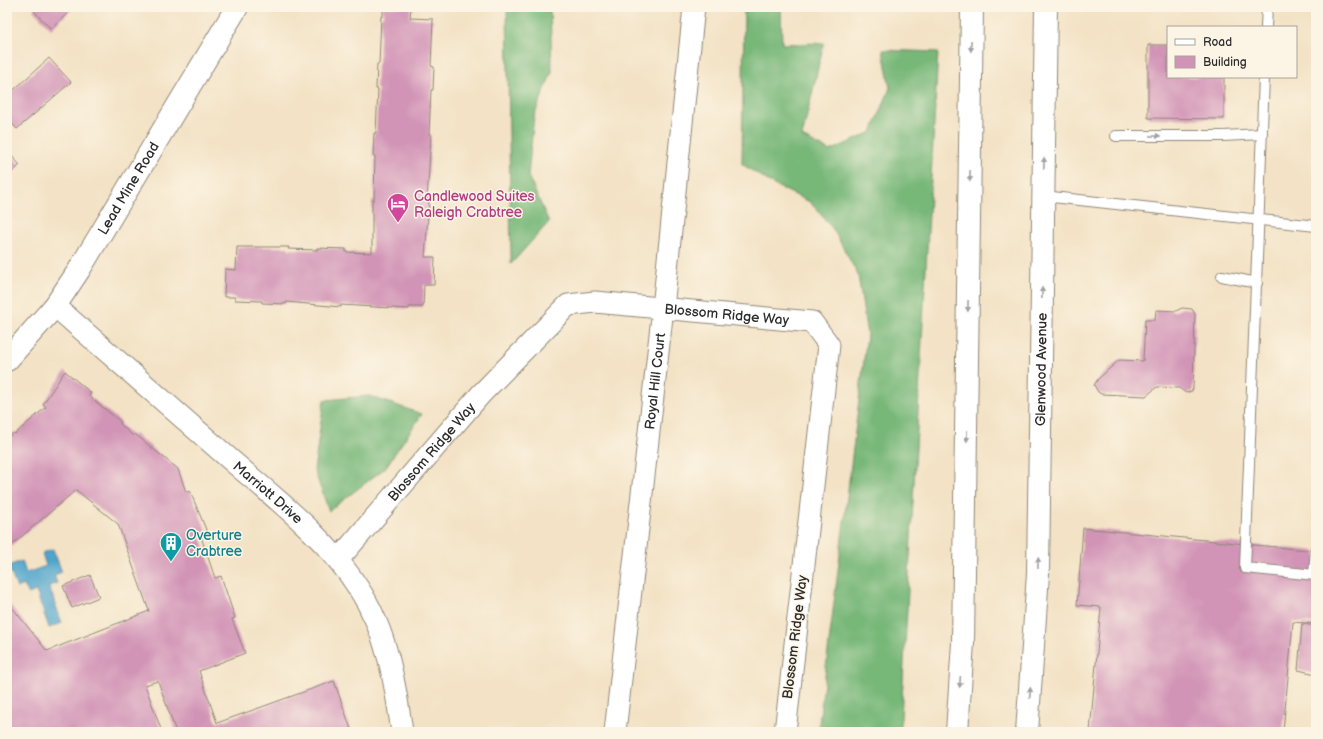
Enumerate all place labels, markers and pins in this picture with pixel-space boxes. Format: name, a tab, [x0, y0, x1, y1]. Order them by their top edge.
place label: Candlewood Suites Raleigh Crabtree	[414, 188, 535, 221]
hotel icon: Candlewood Suites Raleigh Crabtree	[385, 191, 411, 224]
place label: Overture Crabtree	[186, 527, 242, 560]
building icon: Overture Crabtree	[158, 530, 184, 563]

